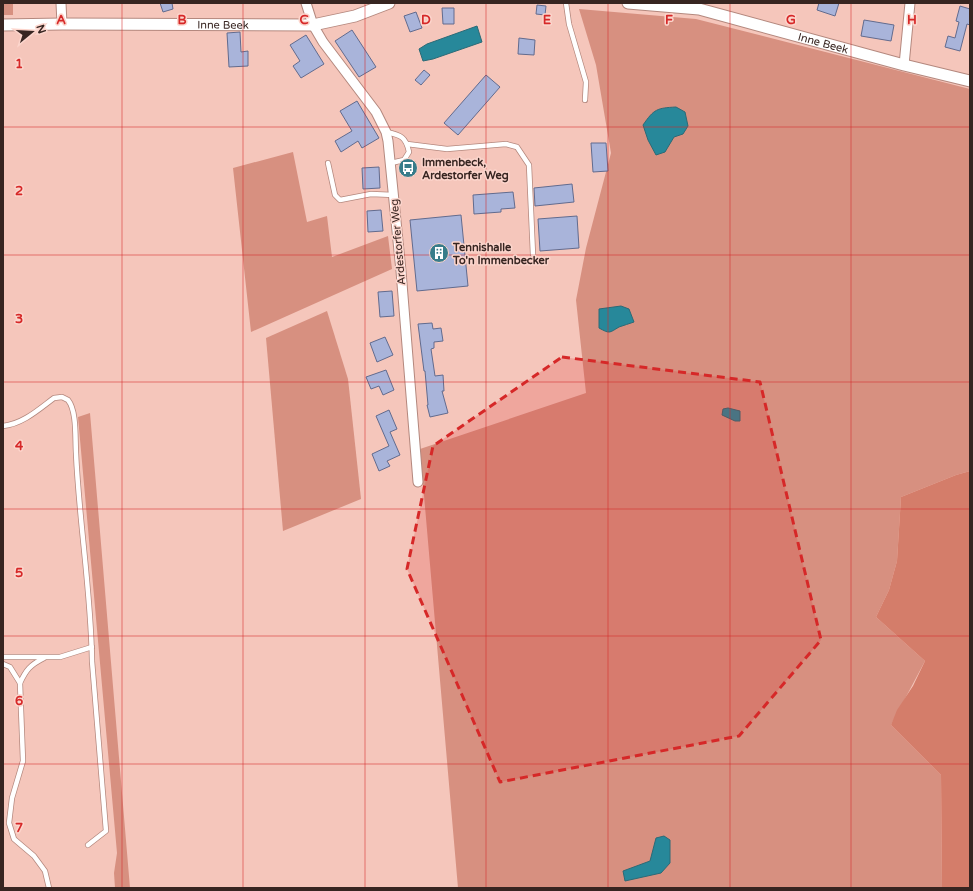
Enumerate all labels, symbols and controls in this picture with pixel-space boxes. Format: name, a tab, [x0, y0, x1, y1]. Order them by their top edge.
north arrow	[12, 12, 52, 52]
text: A	[56, 12, 66, 28]
text: B	[177, 12, 187, 28]
text: C	[299, 12, 309, 28]
text: D	[421, 12, 431, 28]
text: E	[543, 12, 551, 28]
text: F	[665, 12, 673, 28]
text: G	[786, 12, 796, 28]
text: H	[907, 12, 917, 28]
street label: Inne Beek	[197, 18, 249, 31]
text: N	[33, 23, 49, 35]
street label: Inne Beek	[797, 30, 850, 56]
text: 1	[15, 56, 23, 72]
place label: Immenbeck, Ardestorfer Weg	[422, 156, 509, 183]
bus stop icon: Immenbeck, Ardestorfer Weg	[397, 157, 419, 179]
text: 2	[15, 183, 23, 199]
street label: Ardestorfer Weg	[388, 198, 408, 286]
place label: Tennishalle To'n Immenbecker	[452, 241, 550, 267]
building icon: Tennishalle To'n Immenbecker	[428, 242, 450, 264]
text: 3	[15, 311, 23, 327]
text: 4	[15, 438, 24, 454]
text: 5	[15, 565, 23, 581]
text: 6	[15, 693, 23, 709]
text: 7	[15, 820, 23, 836]

